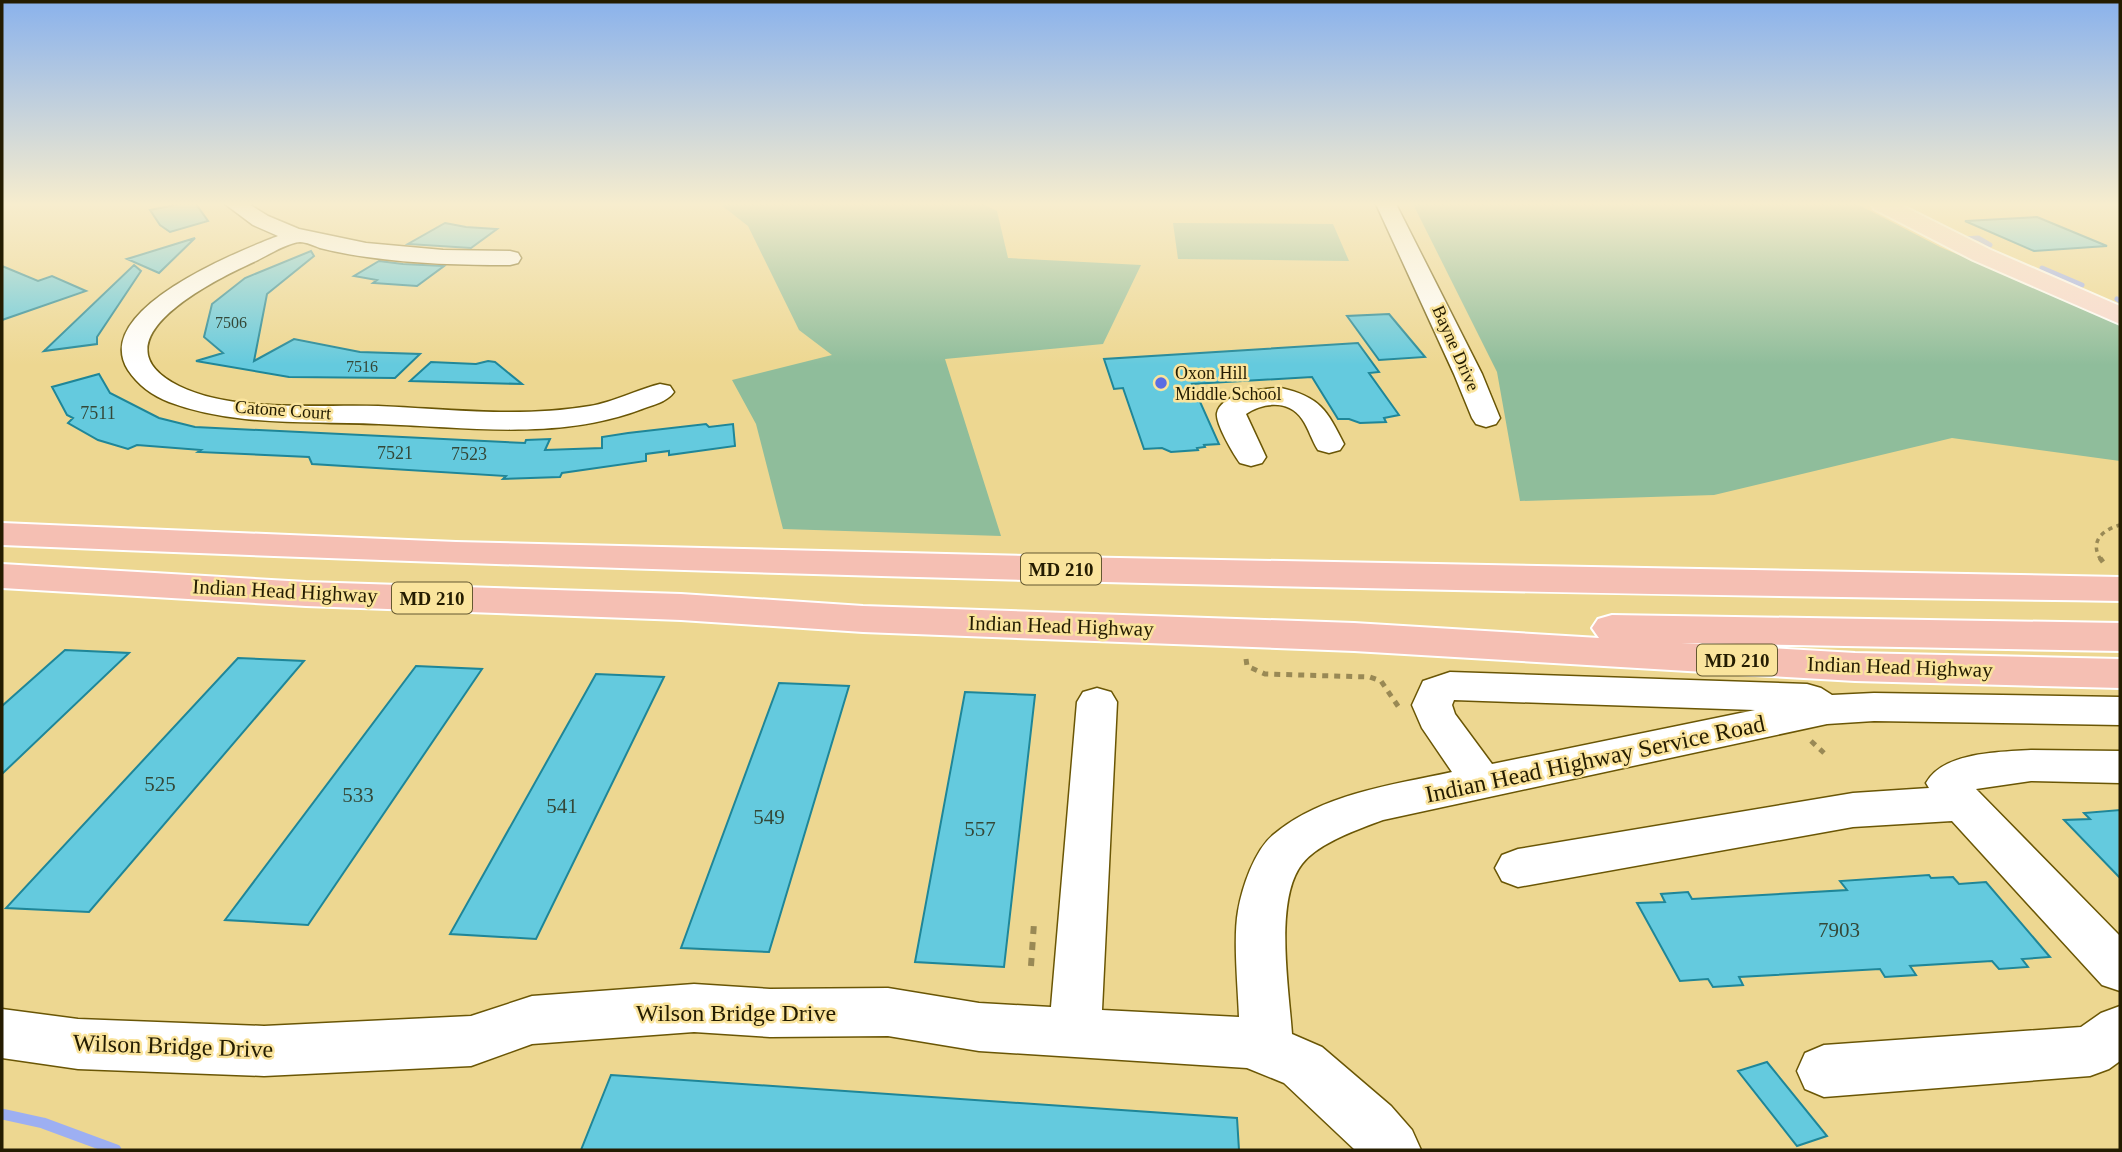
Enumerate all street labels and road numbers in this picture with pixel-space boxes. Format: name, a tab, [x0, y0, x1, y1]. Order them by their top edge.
street label: Bayne Drive	[1428, 302, 1484, 394]
street label: Catone Court	[234, 397, 332, 423]
road number: MD 210	[1021, 554, 1101, 584]
street label: Indian Head Highway	[192, 574, 379, 608]
road number: MD 210	[392, 582, 472, 614]
street label: Indian Head Highway	[968, 611, 1155, 641]
road number: MD 210	[1697, 645, 1777, 676]
street label: Indian Head Highway	[1807, 652, 1994, 682]
street label: Indian Head Highway Service Road	[1423, 710, 1767, 808]
street label: Wilson Bridge Drive	[636, 1000, 836, 1026]
street label: Wilson Bridge Drive	[72, 1030, 274, 1062]

